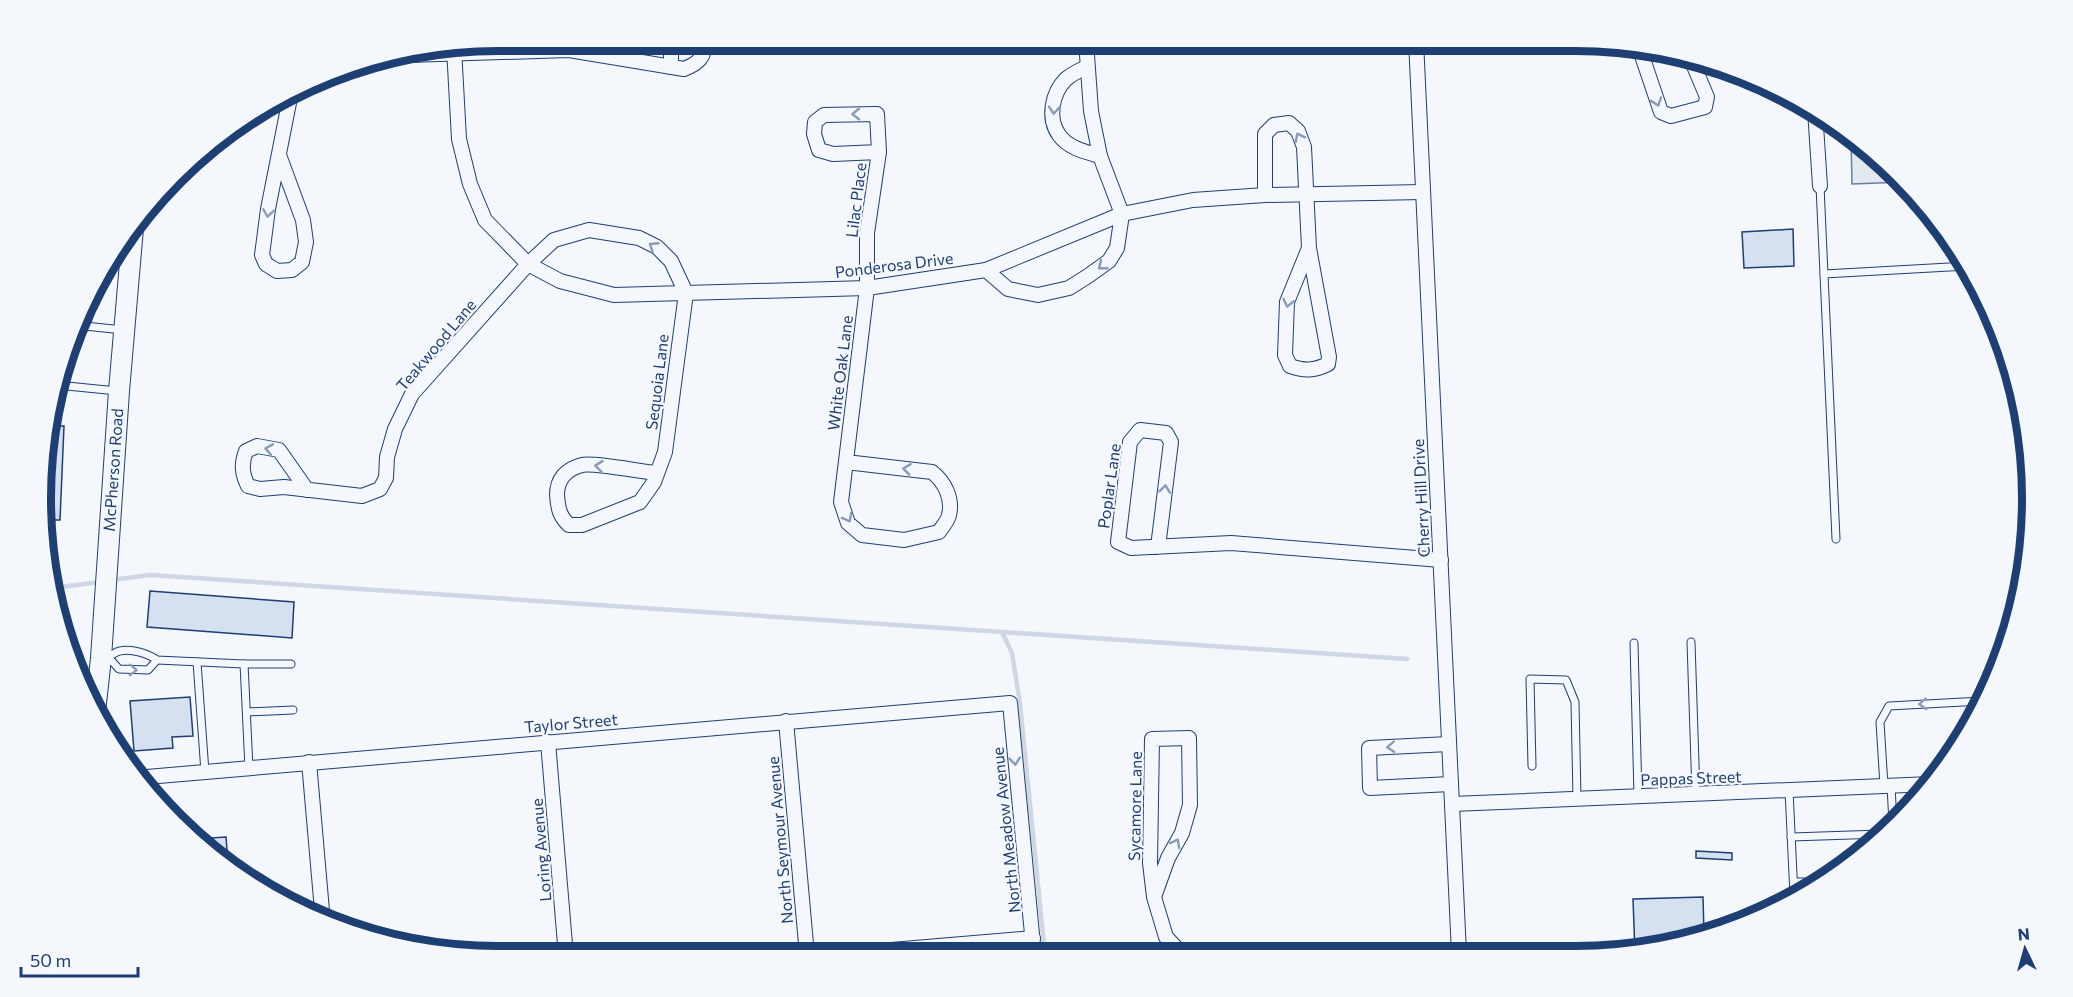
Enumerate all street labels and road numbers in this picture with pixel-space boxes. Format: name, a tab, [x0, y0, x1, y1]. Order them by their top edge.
street label: Lilac Place	[841, 161, 870, 239]
street label: Ponderosa Drive	[834, 248, 954, 281]
street label: Teakwood Lane	[392, 295, 479, 394]
street label: White Oak Lane	[823, 314, 856, 432]
street label: Sequoia Lane	[641, 333, 672, 431]
street label: McPherson Road	[99, 408, 126, 532]
street label: Cherry Hill Drive	[1408, 438, 1433, 558]
street label: Poplar Lane	[1093, 442, 1124, 530]
street label: Taylor Street	[523, 709, 619, 736]
street label: North Meadow Avenue	[987, 746, 1024, 914]
street label: Sycamore Lane	[1124, 751, 1145, 861]
street label: North Seymour Avenue	[763, 756, 796, 925]
street label: Pappas Street	[1640, 766, 1742, 789]
street label: Loring Avenue	[527, 798, 554, 902]

